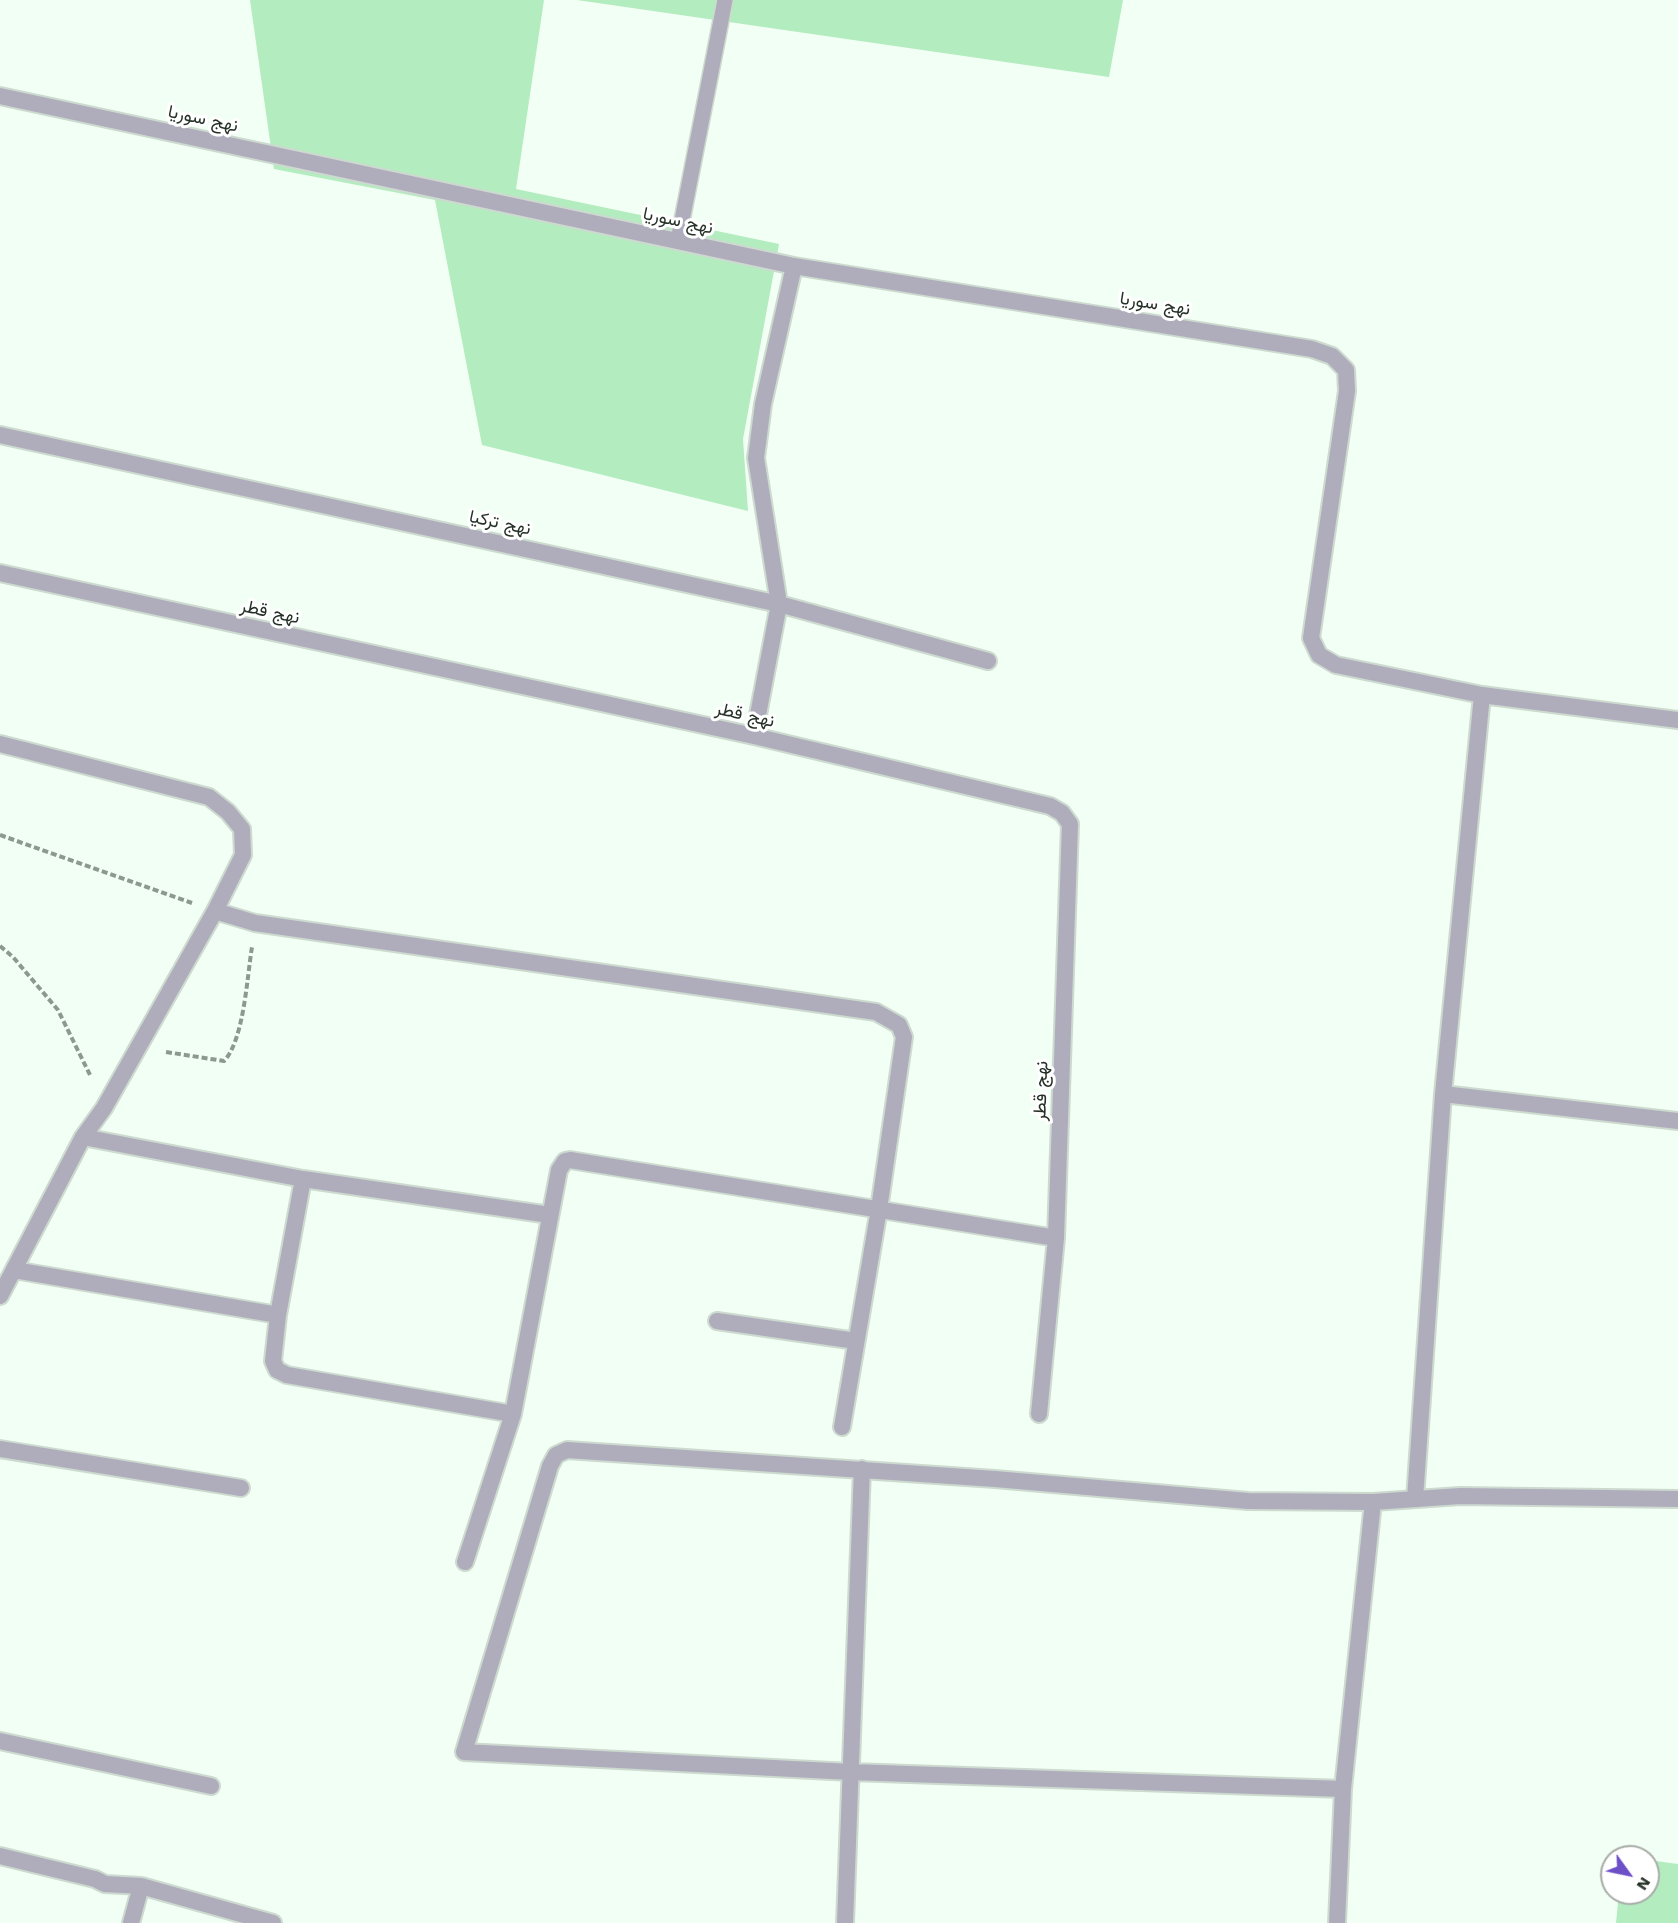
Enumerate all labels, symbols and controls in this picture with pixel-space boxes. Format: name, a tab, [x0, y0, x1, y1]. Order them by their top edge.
street label: نهج سوريا	[166, 101, 240, 137]
street label: نهج سوريا	[641, 203, 715, 239]
street label: نهج سوريا	[1118, 288, 1192, 320]
street label: نهج تركيا	[467, 506, 533, 540]
street label: نهج قطر	[238, 595, 302, 629]
street label: نهج قطر	[713, 698, 777, 732]
street label: نهج قطر	[1029, 1061, 1053, 1121]
north arrow	[1600, 1845, 1660, 1905]
text: N	[1633, 1874, 1655, 1894]

